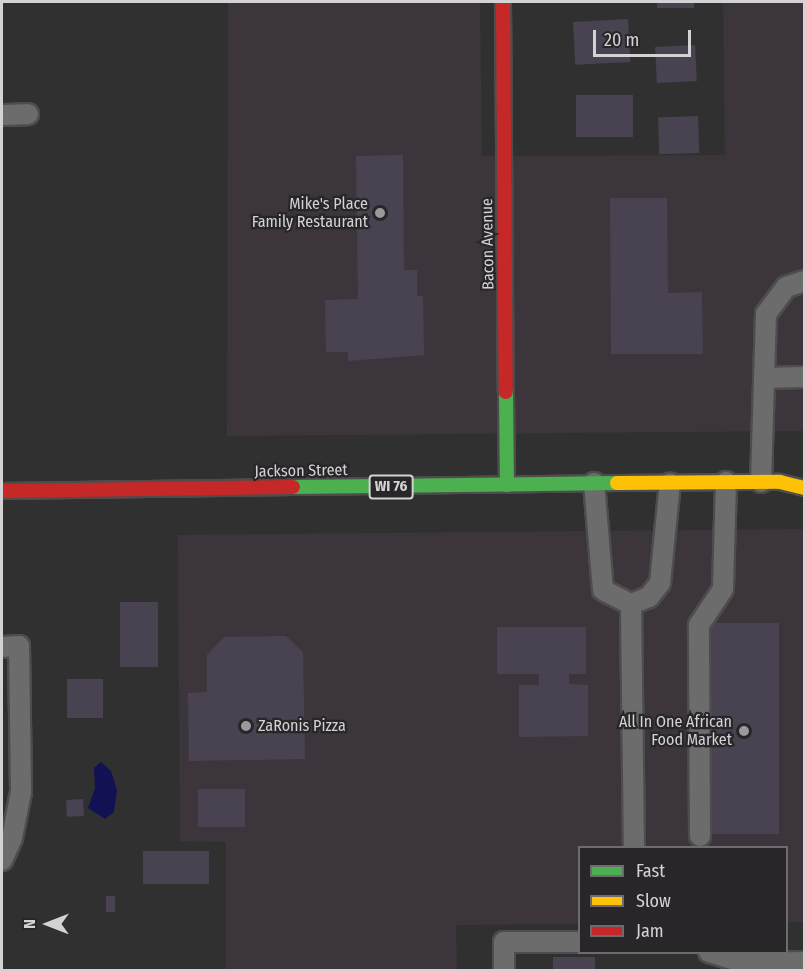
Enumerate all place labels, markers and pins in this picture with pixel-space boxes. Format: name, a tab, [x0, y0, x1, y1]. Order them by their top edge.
place label: Mike's Place Family Restaurant	[252, 194, 368, 232]
marker: Mike's Place Family Restaurant	[373, 206, 387, 220]
place label: All In One African Food Market	[619, 712, 732, 750]
place label: ZaRonis Pizza	[258, 716, 346, 736]
marker: ZaRonis Pizza	[239, 719, 253, 733]
marker: All In One African Food Market	[737, 724, 751, 738]

